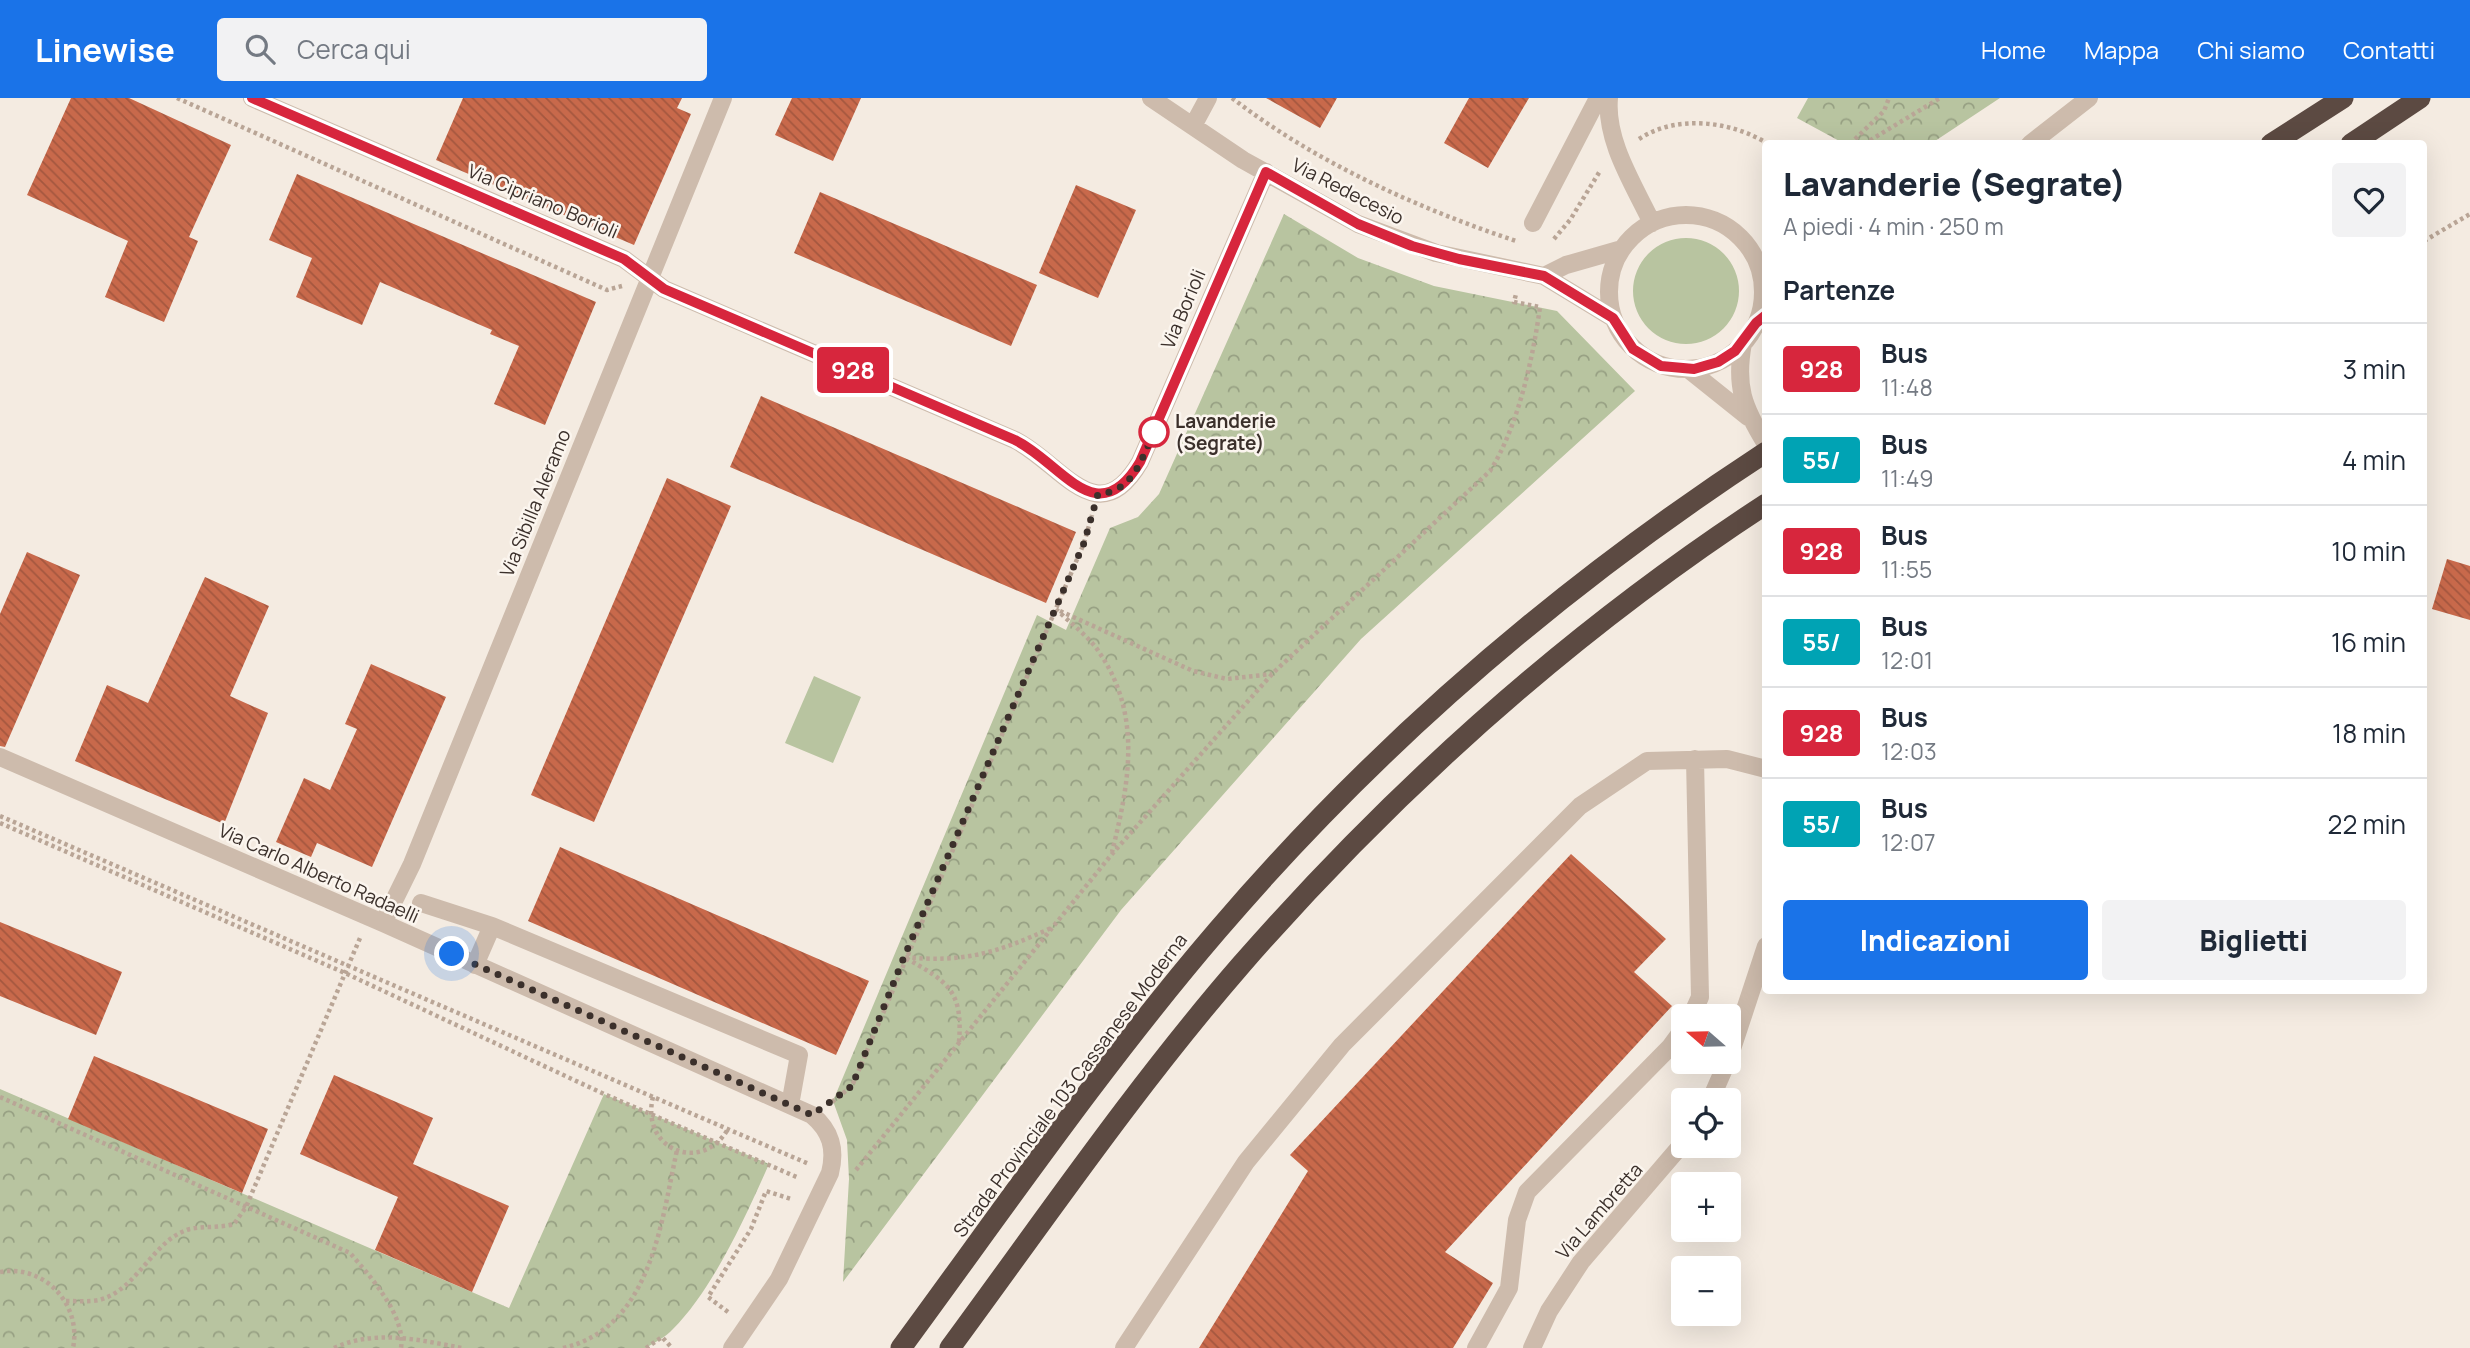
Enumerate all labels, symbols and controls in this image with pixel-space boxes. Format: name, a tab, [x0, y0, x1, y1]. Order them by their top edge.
search box	[217, 18, 707, 81]
text: Linewise	[35, 27, 175, 72]
icon: search	[241, 30, 279, 68]
text: Cerca qui	[297, 31, 411, 67]
text: Home	[1981, 33, 2046, 66]
text: Mappa	[2084, 33, 2159, 66]
text: Chi siamo	[2197, 33, 2305, 66]
text: Contatti	[2343, 33, 2435, 66]
street label: Via Redecesio	[1288, 152, 1408, 230]
street label: Via Cipriano Borioli	[464, 157, 622, 245]
text: Lavanderie (Segrate)	[1783, 161, 2126, 206]
button: heart	[2332, 163, 2406, 237]
text: A piedi · 4 min · 250 m	[1783, 210, 2004, 242]
street label: Via Borioli	[1155, 265, 1211, 353]
text: Partenze	[1783, 272, 1895, 308]
text: Bus	[1881, 335, 1928, 371]
line badge: 928	[813, 347, 893, 393]
text: 3 min	[2343, 351, 2406, 387]
text: 928	[1800, 352, 1843, 385]
text: 928	[831, 353, 875, 386]
text: 11:48	[1881, 371, 1933, 403]
place label: Lavanderie (Segrate)	[1175, 408, 1276, 456]
marker: Lavanderie (Segrate)	[1139, 417, 1169, 447]
street label: Via Sibilla Aleramo	[494, 425, 576, 581]
text: Bus	[1881, 426, 1928, 462]
text: 4 min	[2342, 442, 2406, 478]
text: 55/	[1802, 443, 1841, 476]
text: 11:49	[1881, 462, 1933, 494]
text: Bus	[1881, 517, 1928, 553]
text: 10 min	[2331, 533, 2406, 569]
text: 928	[1800, 534, 1843, 567]
text: 11:55	[1881, 553, 1932, 585]
text: Bus	[1881, 608, 1928, 644]
text: 16 min	[2331, 624, 2406, 660]
text: 55/	[1802, 625, 1841, 658]
text: 12:01	[1881, 644, 1933, 676]
text: Bus	[1881, 699, 1928, 735]
text: 18 min	[2332, 715, 2406, 751]
text: 928	[1800, 716, 1843, 749]
text: 12:03	[1881, 735, 1937, 767]
text: Bus	[1881, 790, 1928, 826]
text: 22 min	[2328, 806, 2406, 842]
text: 55/	[1802, 807, 1841, 840]
street label: Via Carlo Alberto Radaelli	[215, 817, 423, 929]
text: 12:07	[1881, 826, 1936, 858]
button: Indicazioni	[1783, 900, 2088, 980]
button: Biglietti	[2102, 900, 2406, 980]
street label: Strada Provinciale 103 Cassanese Moderna	[947, 928, 1193, 1242]
your location	[434, 936, 469, 971]
north arrow	[1671, 1004, 1741, 1074]
map controls	[1671, 1004, 1741, 1326]
button: locate	[1671, 1088, 1741, 1158]
street label: Via Lambretta	[1550, 1157, 1648, 1265]
button: +	[1671, 1172, 1741, 1242]
button: −	[1671, 1256, 1741, 1326]

